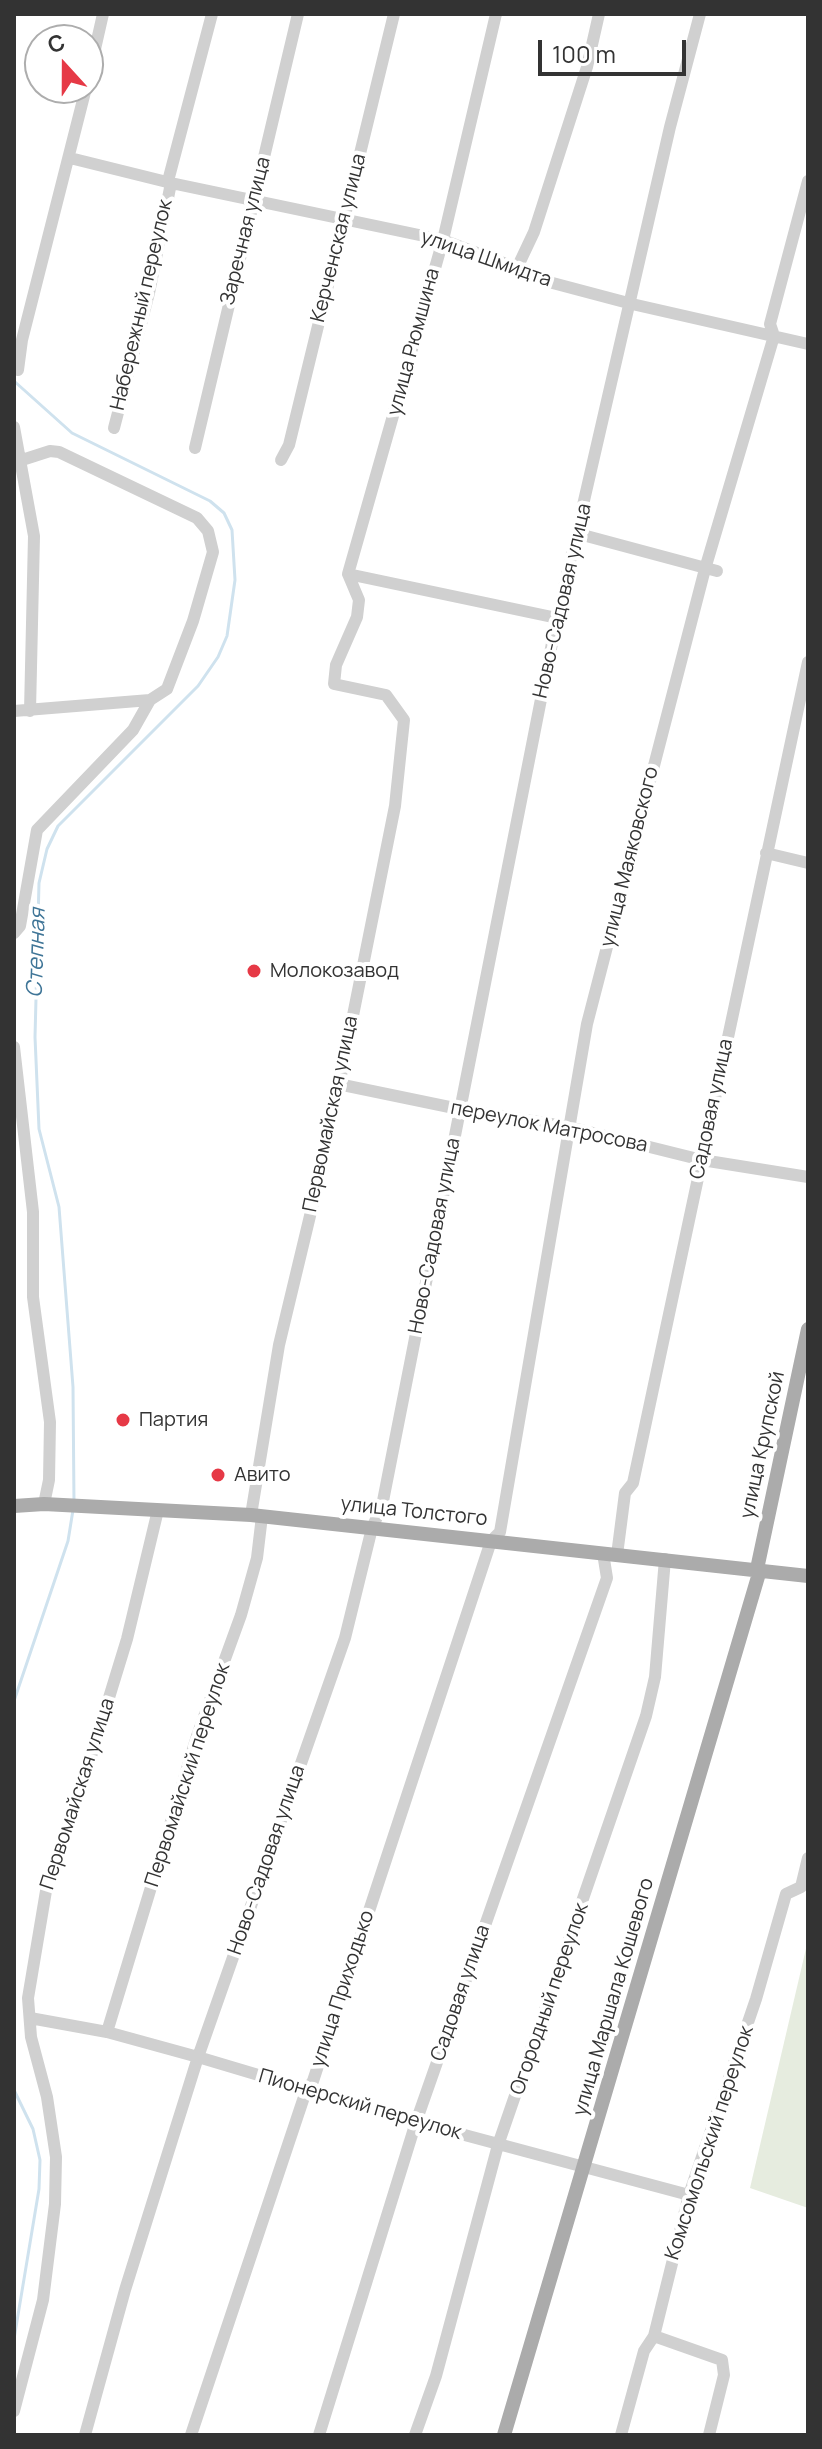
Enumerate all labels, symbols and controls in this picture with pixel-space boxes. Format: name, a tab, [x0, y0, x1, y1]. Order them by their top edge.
north arrow	[24, 24, 104, 104]
scale bar	[542, 24, 690, 74]
text: С	[43, 27, 69, 60]
text: 100 m	[552, 37, 616, 70]
street label: Керченская улица	[306, 151, 372, 325]
street label: Заречная улица	[216, 154, 276, 308]
street label: Набережный переулок	[106, 197, 178, 413]
street label: улица Шмидта	[417, 225, 555, 293]
street label: улица Рюмшина	[383, 266, 445, 418]
street label: Ново-Садовая улица	[529, 501, 597, 701]
street label: улица Маяковского	[596, 764, 664, 950]
water label: Степная	[22, 908, 52, 998]
place label: Молокозавод	[270, 959, 399, 983]
marker: Молокозавод	[245, 962, 263, 980]
street label: Первомайская улица	[298, 1014, 364, 1214]
street label: Садовая улица	[685, 1037, 739, 1181]
street label: переулок Матросова	[449, 1096, 649, 1158]
street label: Ново-Садовая улица	[404, 1136, 466, 1336]
street label: улица Крупской	[736, 1369, 790, 1521]
place label: Партия	[139, 1408, 208, 1432]
marker: Партия	[114, 1411, 132, 1429]
place label: Авито	[234, 1463, 291, 1487]
marker: Авито	[209, 1466, 227, 1484]
street label: улица Толстого	[339, 1492, 489, 1532]
street label: Первомайский переулок	[140, 1660, 236, 1890]
street label: Первомайская улица	[36, 1695, 120, 1893]
street label: Ново-Садовая улица	[223, 1762, 311, 1958]
street label: улица Маршала Кошевого	[569, 1875, 659, 2119]
street label: Огородный переулок	[506, 1900, 594, 2098]
street label: улица Приходько	[306, 1907, 380, 2071]
street label: Садовая улица	[426, 1922, 496, 2064]
street label: Комсомольский переулок	[661, 2023, 759, 2263]
street label: Пионерский переулок	[256, 2065, 464, 2145]

